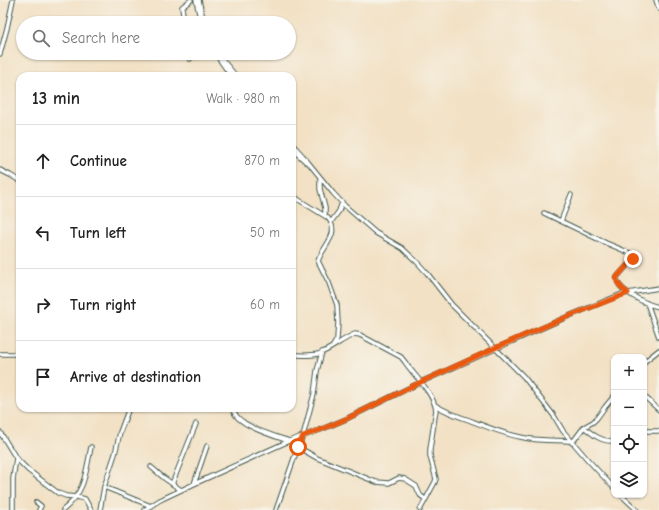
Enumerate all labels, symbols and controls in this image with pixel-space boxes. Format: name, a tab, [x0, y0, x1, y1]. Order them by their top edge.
search box	[16, 16, 296, 60]
icon: search	[30, 27, 52, 49]
text: Search here	[62, 29, 140, 47]
text: 13 min	[32, 89, 80, 108]
text: Walk · 980 m	[206, 91, 280, 106]
icon: ahead	[32, 150, 54, 172]
text: Continue	[70, 152, 127, 170]
text: 870 m	[244, 153, 280, 168]
icon: left	[32, 222, 54, 244]
text: Turn left	[70, 224, 126, 242]
text: 50 m	[250, 225, 280, 240]
route end	[624, 250, 642, 268]
icon: right	[32, 294, 54, 316]
text: Turn right	[70, 296, 136, 314]
text: 60 m	[250, 297, 280, 312]
map controls	[611, 354, 647, 498]
button: +	[611, 354, 647, 390]
icon: arrive	[32, 366, 54, 388]
text: Arrive at destination	[70, 368, 201, 386]
button: −	[611, 390, 647, 426]
button: locate	[611, 426, 647, 462]
route start	[289, 438, 307, 456]
button: layers	[611, 462, 647, 498]

